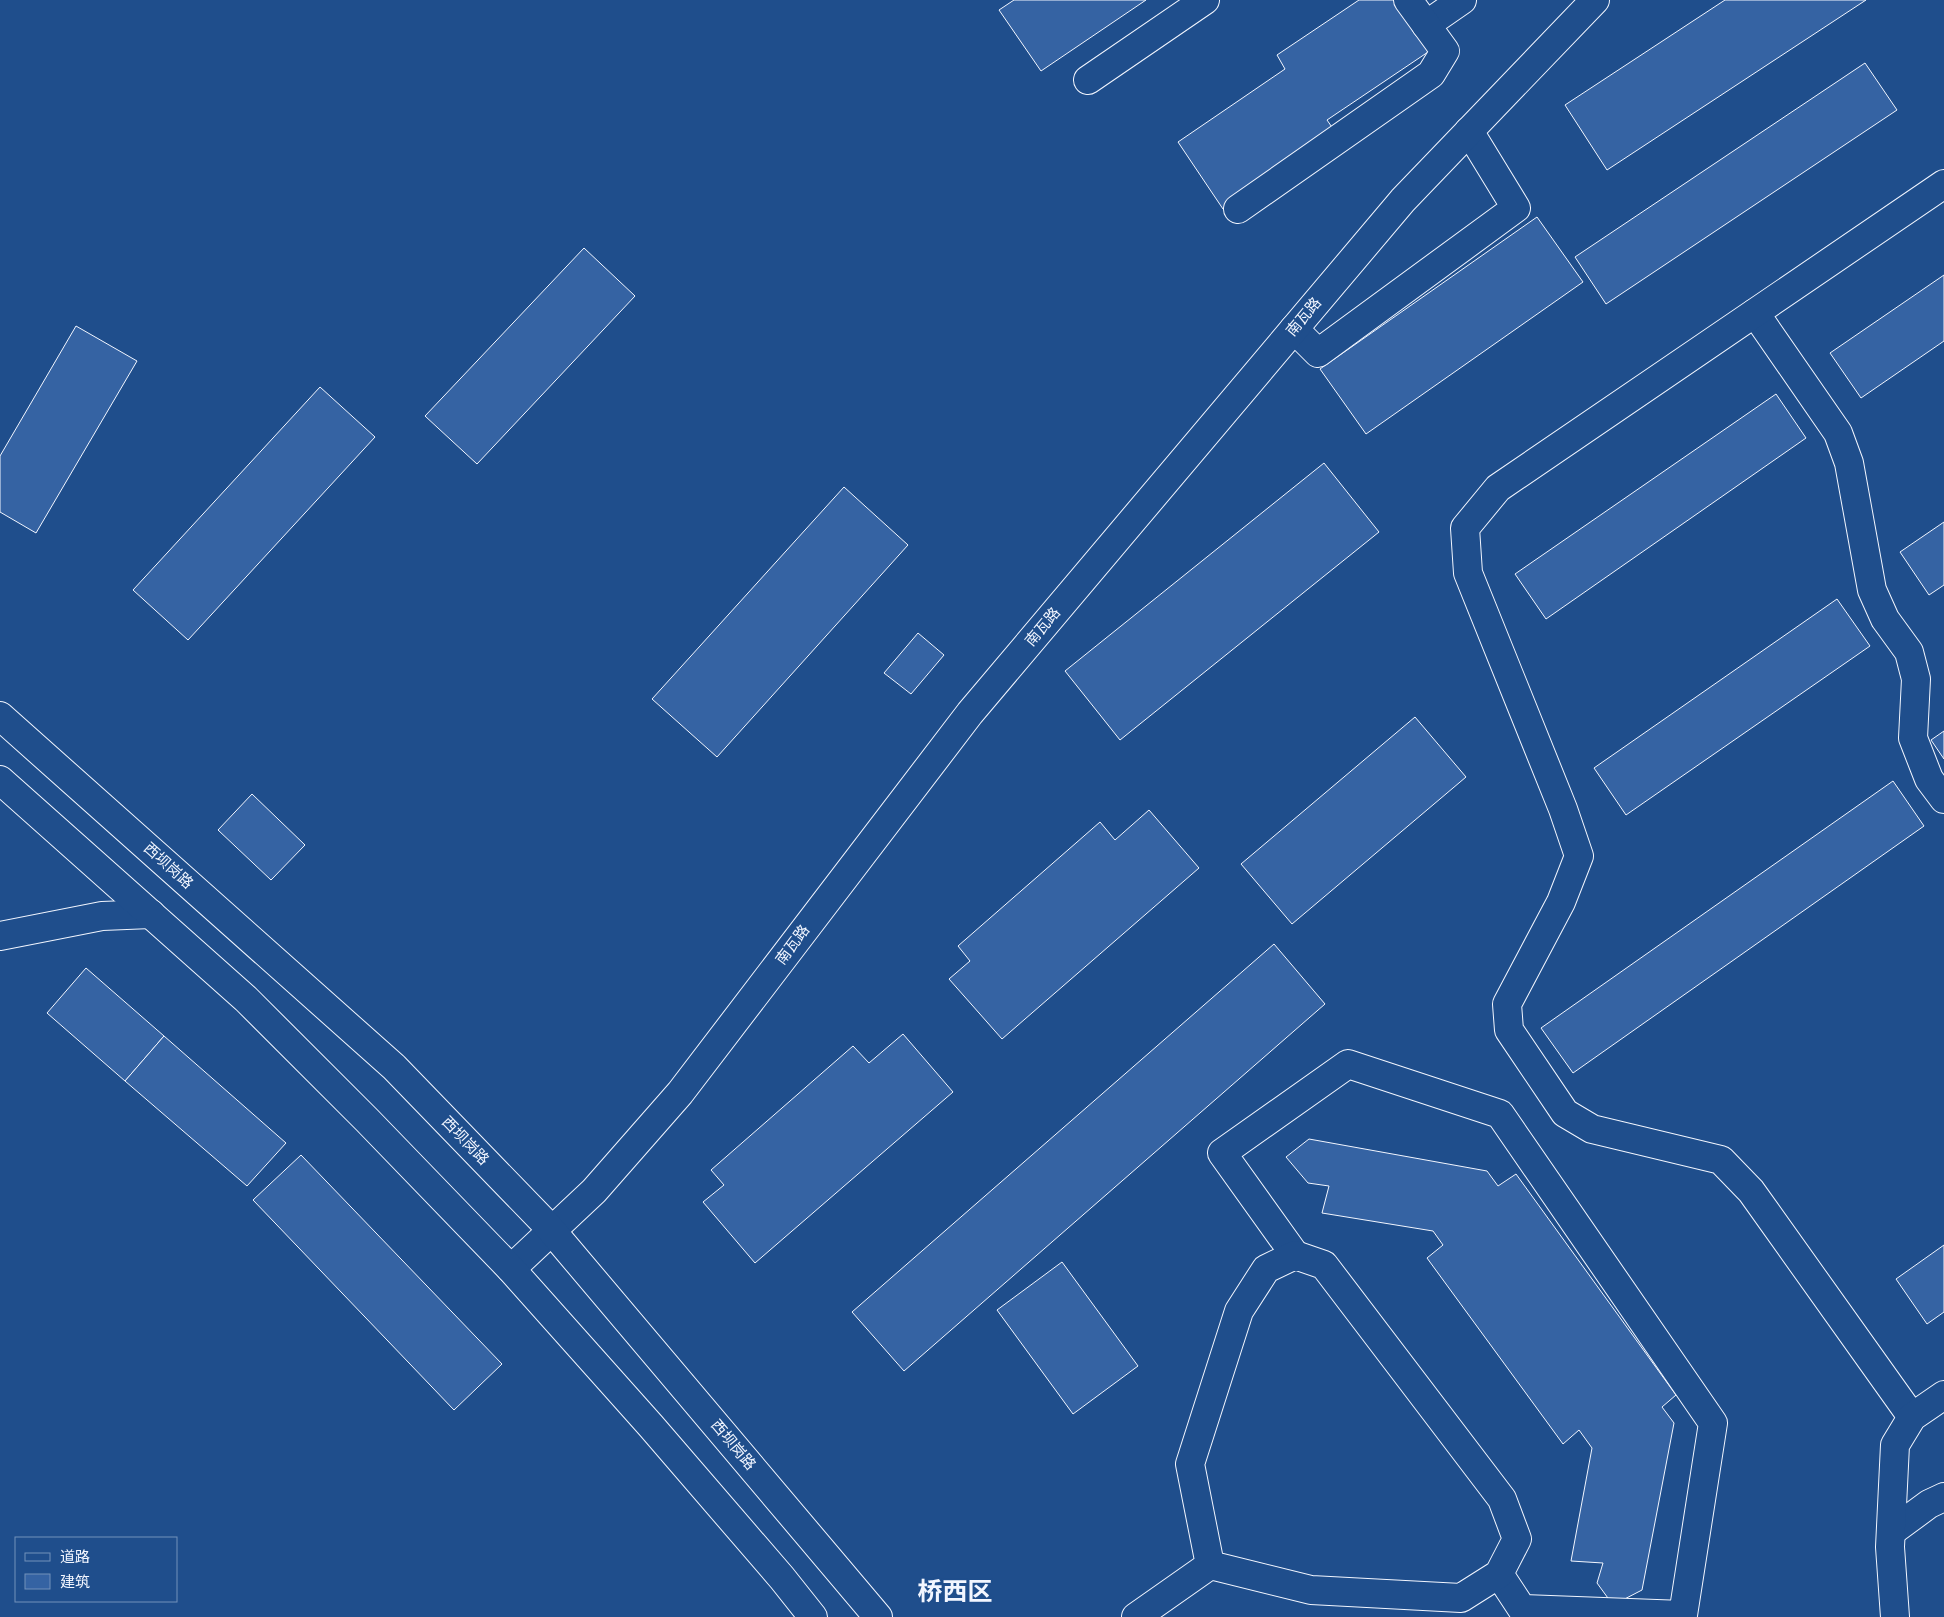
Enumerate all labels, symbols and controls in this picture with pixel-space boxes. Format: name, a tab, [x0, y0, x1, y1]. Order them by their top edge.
street label: 南瓦路	[1281, 293, 1327, 341]
street label: 南瓦路	[1020, 603, 1066, 651]
street label: 西坝岗路	[139, 838, 197, 894]
street label: 南瓦路	[771, 921, 815, 969]
street label: 西坝岗路	[437, 1112, 493, 1170]
street label: 西坝岗路	[706, 1415, 760, 1475]
legend	[15, 1537, 178, 1602]
text: 道路	[60, 1547, 90, 1568]
text: 建筑	[60, 1572, 90, 1593]
district label: 桥西区	[917, 1574, 993, 1610]

